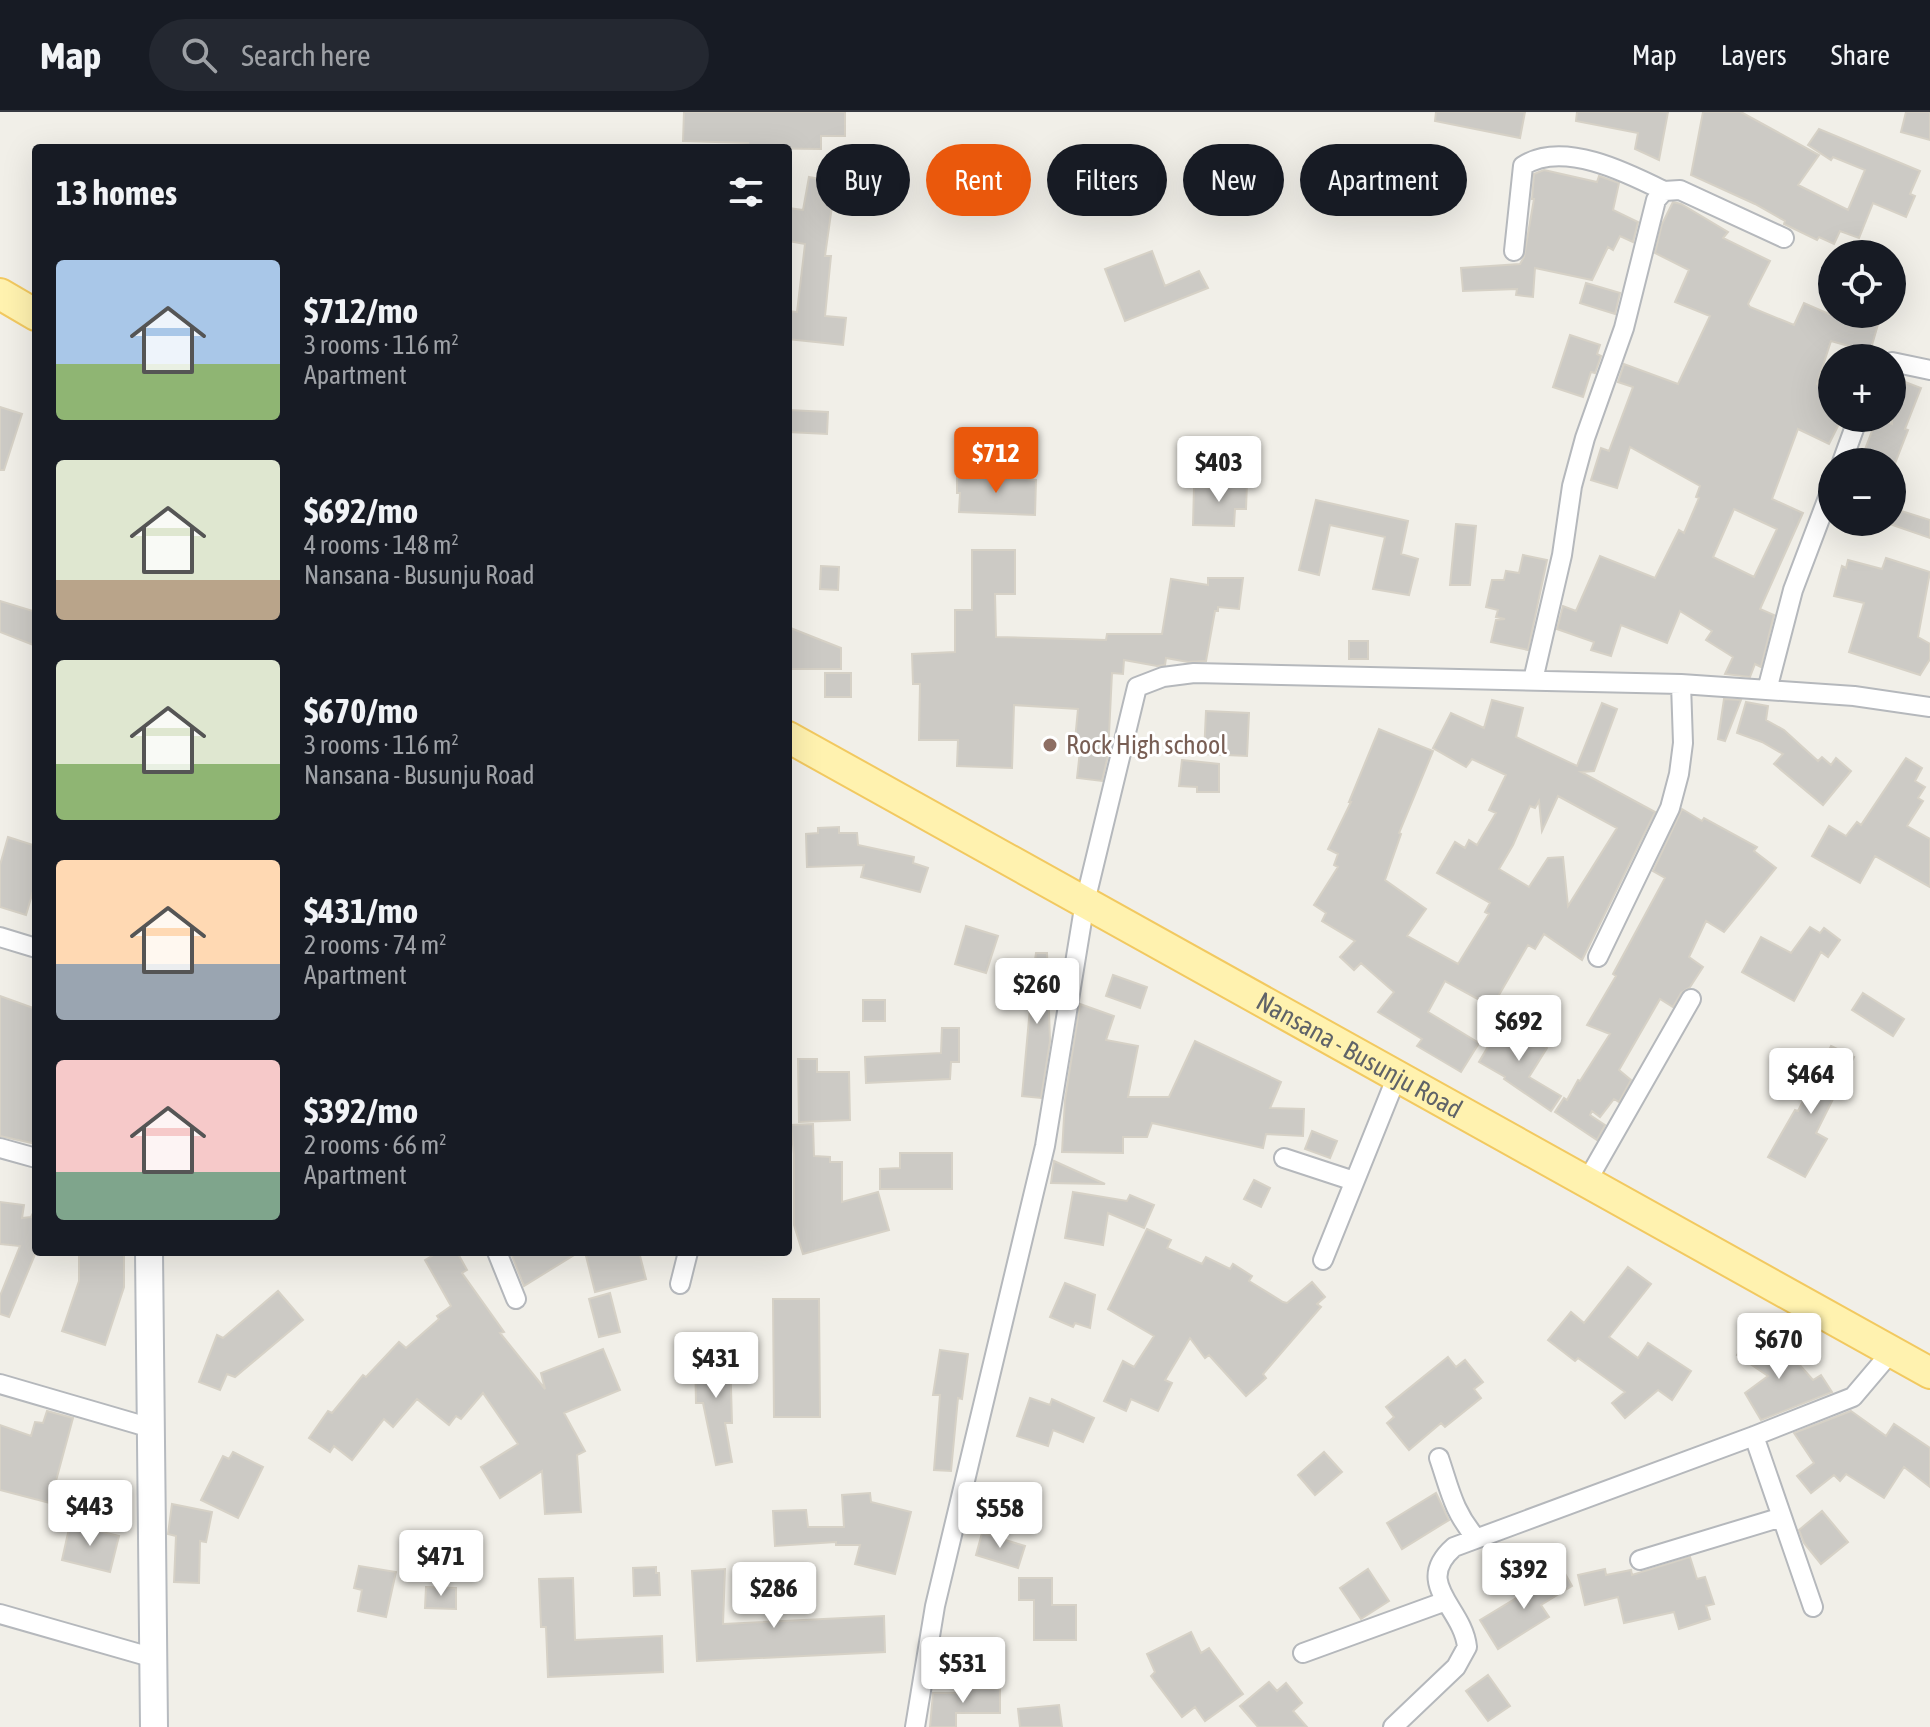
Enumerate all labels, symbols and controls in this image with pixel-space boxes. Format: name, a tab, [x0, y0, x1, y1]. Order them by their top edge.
search box	[149, 19, 709, 91]
icon: search	[177, 33, 221, 77]
text: Map	[40, 34, 101, 77]
text: Search here	[241, 38, 371, 72]
text: Map	[1632, 39, 1677, 71]
text: Layers	[1721, 39, 1787, 71]
text: Share	[1831, 39, 1890, 71]
chip: Buy	[816, 144, 910, 216]
chip: Rent	[926, 144, 1031, 216]
chip: Filters	[1047, 144, 1167, 216]
chip: New	[1183, 144, 1284, 216]
chip: Apartment	[1300, 144, 1467, 216]
icon: filters	[724, 170, 768, 214]
text: 13 homes	[56, 173, 177, 212]
map controls	[1818, 240, 1906, 536]
button: locate	[1818, 240, 1906, 328]
text: $712/mo	[304, 291, 418, 330]
icon: home	[120, 292, 216, 388]
text: 3 rooms · 116 m²	[304, 330, 459, 360]
button: +	[1818, 344, 1906, 432]
text: Apartment	[304, 360, 407, 390]
pin: $712	[949, 427, 1043, 495]
pin: $403	[1172, 436, 1266, 504]
text: $712	[972, 438, 1020, 468]
text: $403	[1195, 447, 1243, 477]
button: −	[1818, 448, 1906, 536]
text: $692/mo	[304, 491, 418, 530]
icon: home	[120, 492, 216, 588]
text: 4 rooms · 148 m²	[304, 530, 459, 560]
text: Nansana - Busunju Road	[304, 560, 535, 590]
text: $670/mo	[304, 691, 418, 730]
icon: home	[120, 692, 216, 788]
text: 3 rooms · 116 m²	[304, 730, 459, 760]
place label: Rock High school	[1066, 730, 1227, 760]
marker: Rock High school	[1041, 736, 1059, 754]
text: Nansana - Busunju Road	[304, 760, 535, 790]
text: $431/mo	[304, 891, 418, 930]
icon: home	[120, 892, 216, 988]
text: 2 rooms · 74 m²	[304, 930, 446, 960]
pin: $260	[990, 958, 1084, 1026]
text: Apartment	[304, 960, 407, 990]
text: $260	[1013, 969, 1061, 999]
street label: Nansana - Busunju Road	[1251, 986, 1467, 1124]
pin: $692	[1472, 995, 1566, 1063]
text: $692	[1495, 1006, 1543, 1036]
pin: $464	[1764, 1048, 1858, 1116]
text: $464	[1787, 1059, 1835, 1089]
text: $392/mo	[304, 1091, 418, 1130]
icon: home	[120, 1092, 216, 1188]
text: 2 rooms · 66 m²	[304, 1130, 446, 1160]
text: Apartment	[304, 1160, 407, 1190]
pin: $670	[1732, 1313, 1826, 1381]
text: $670	[1755, 1324, 1803, 1354]
pin: $431	[669, 1332, 763, 1400]
text: $431	[692, 1343, 740, 1373]
pin: $443	[43, 1480, 137, 1548]
pin: $558	[953, 1482, 1047, 1550]
text: $443	[66, 1491, 114, 1521]
text: $558	[976, 1493, 1024, 1523]
pin: $471	[394, 1530, 488, 1598]
text: $471	[417, 1541, 465, 1571]
pin: $392	[1477, 1543, 1571, 1611]
text: $392	[1500, 1554, 1548, 1584]
pin: $286	[727, 1562, 821, 1630]
text: $286	[750, 1573, 798, 1603]
pin: $531	[916, 1637, 1010, 1705]
text: $531	[939, 1648, 987, 1678]

